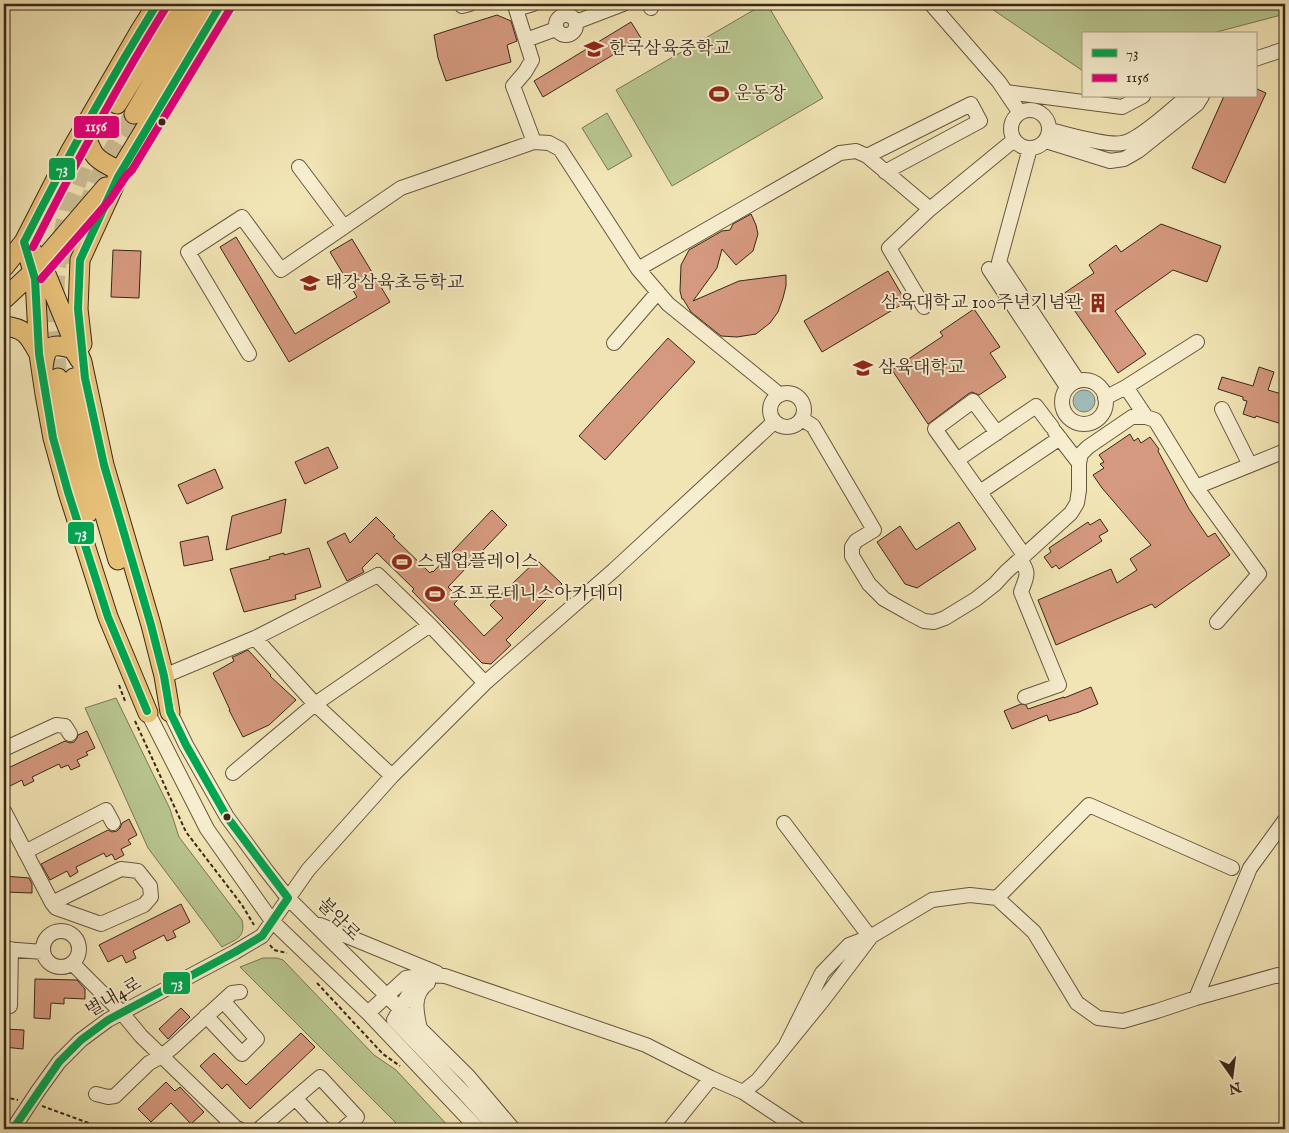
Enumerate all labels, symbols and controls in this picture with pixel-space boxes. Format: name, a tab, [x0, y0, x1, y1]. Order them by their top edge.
legend	[1082, 32, 1256, 98]
school or university icon: 한국삼육중학교	[583, 38, 605, 60]
place label: 한국삼육중학교	[609, 38, 731, 61]
text: 73	[1126, 44, 1139, 63]
text: 1156	[1126, 68, 1150, 87]
sports icon: 운동장	[708, 83, 730, 105]
place label: 운동장	[734, 83, 787, 106]
line badge: 1156	[73, 115, 120, 139]
unlabelled marker	[157, 117, 167, 127]
text: 1156	[85, 118, 108, 136]
line badge: 73	[48, 157, 76, 181]
text: 73	[56, 161, 68, 179]
school or university icon: 태강삼육초등학교	[299, 272, 321, 294]
place label: 태강삼육초등학교	[325, 272, 465, 295]
place label: 삼육대학교 100주년기념관	[881, 292, 1084, 315]
building icon: 삼육대학교 100주년기념관	[1087, 292, 1109, 314]
school or university icon: 삼육대학교	[852, 357, 874, 379]
place label: 삼육대학교	[878, 357, 966, 380]
line badge: 73	[67, 521, 95, 545]
text: 73	[75, 525, 87, 543]
sports icon: 스텝업플레이스	[391, 551, 413, 573]
place label: 스텝업플레이스	[417, 551, 539, 574]
sports icon: 조프로테니스아카데미	[424, 583, 446, 605]
place label: 조프로테니스아카데미	[450, 583, 624, 606]
unlabelled marker	[222, 812, 232, 822]
street label: 불암로	[311, 893, 365, 947]
line badge: 73	[162, 971, 191, 995]
street label: 별내4로	[82, 973, 146, 1023]
text: 73	[171, 975, 183, 993]
north arrow	[1206, 1050, 1256, 1100]
text: N	[1227, 1077, 1244, 1098]

